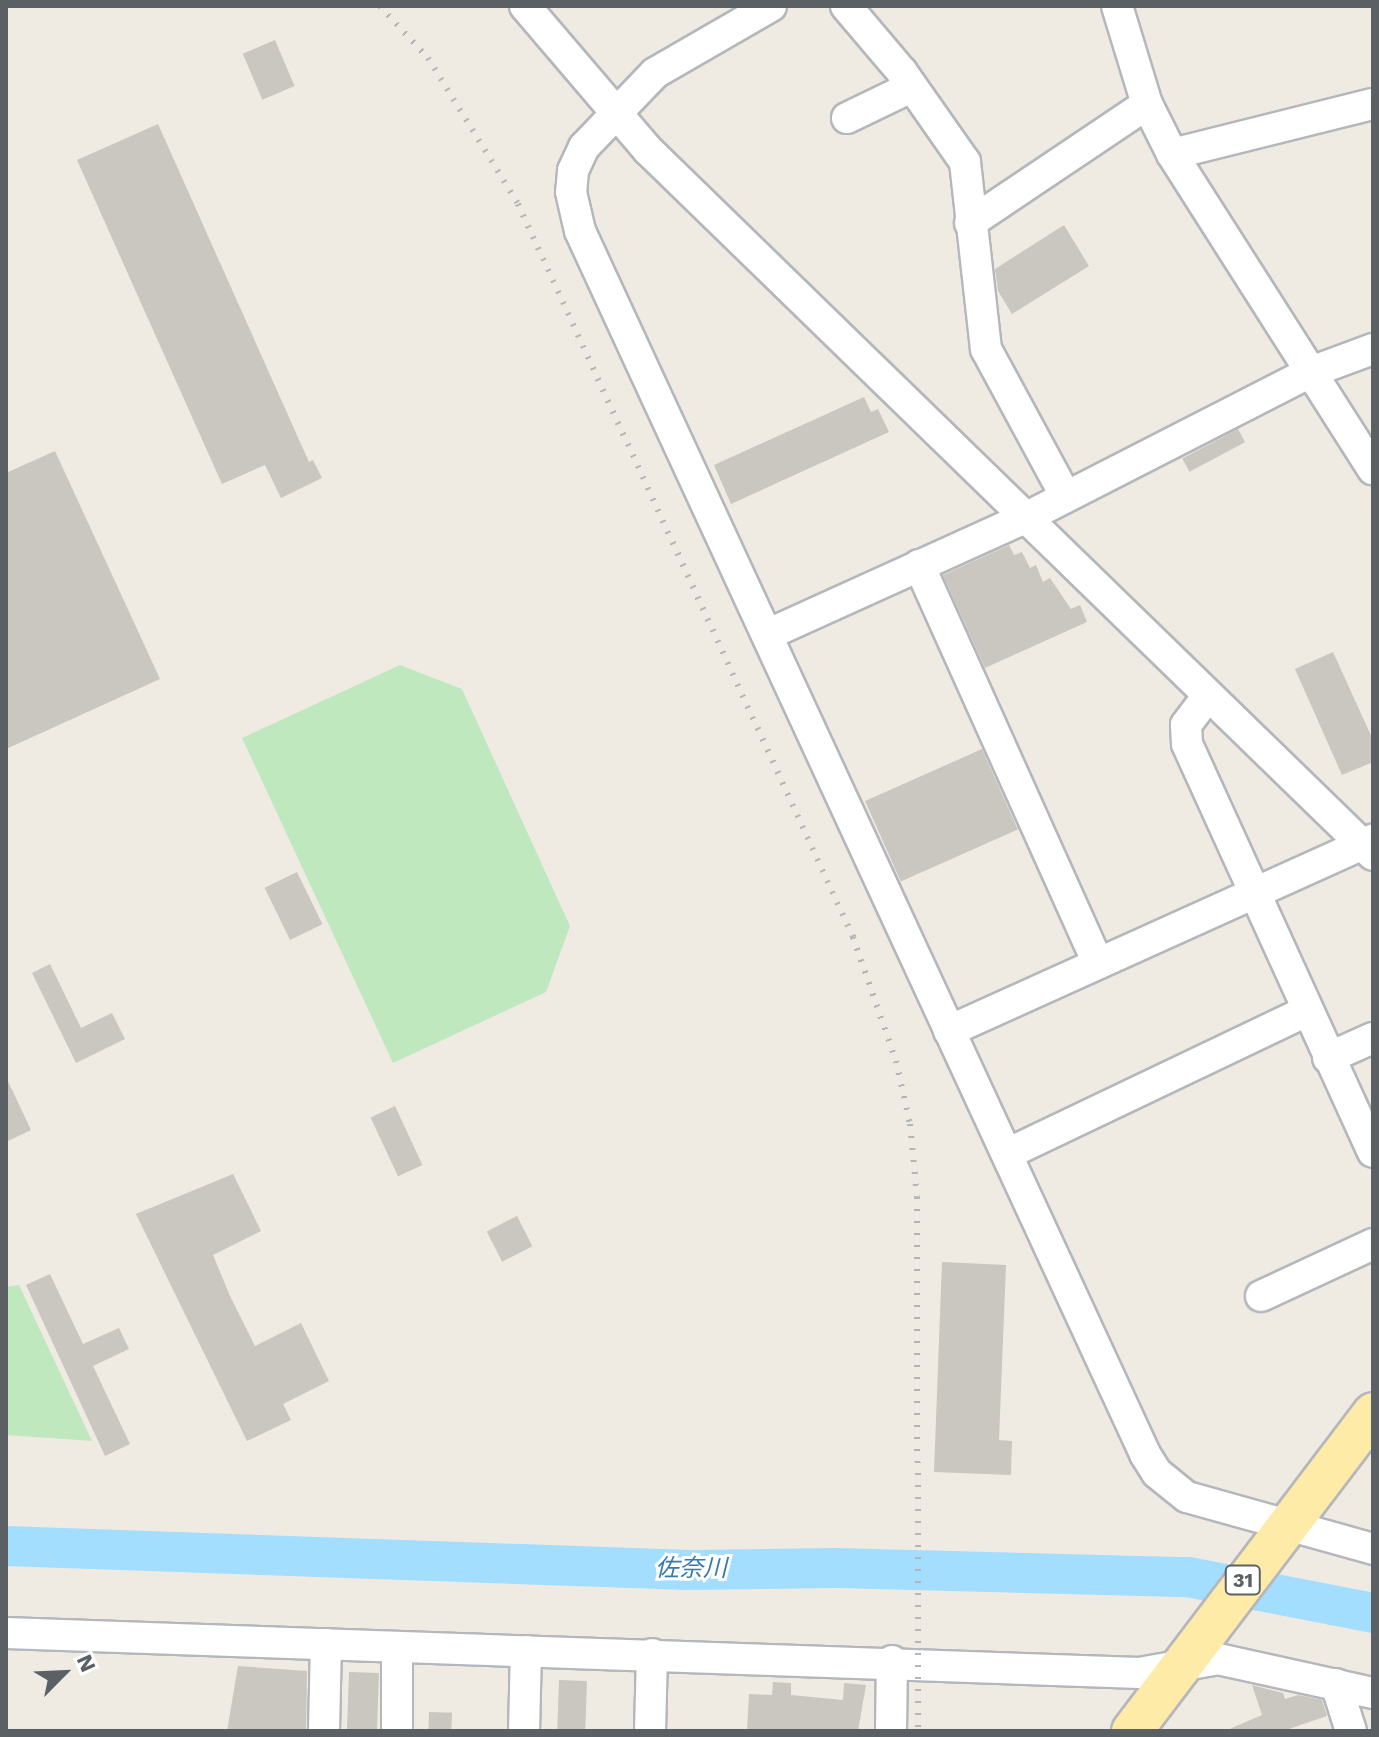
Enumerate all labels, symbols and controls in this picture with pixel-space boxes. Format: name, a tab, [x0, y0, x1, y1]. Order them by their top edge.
water label: 佐奈川	[655, 1555, 727, 1583]
road number: 31	[1223, 1564, 1263, 1596]
north arrow	[24, 1633, 104, 1713]
text: N	[72, 1650, 101, 1676]

